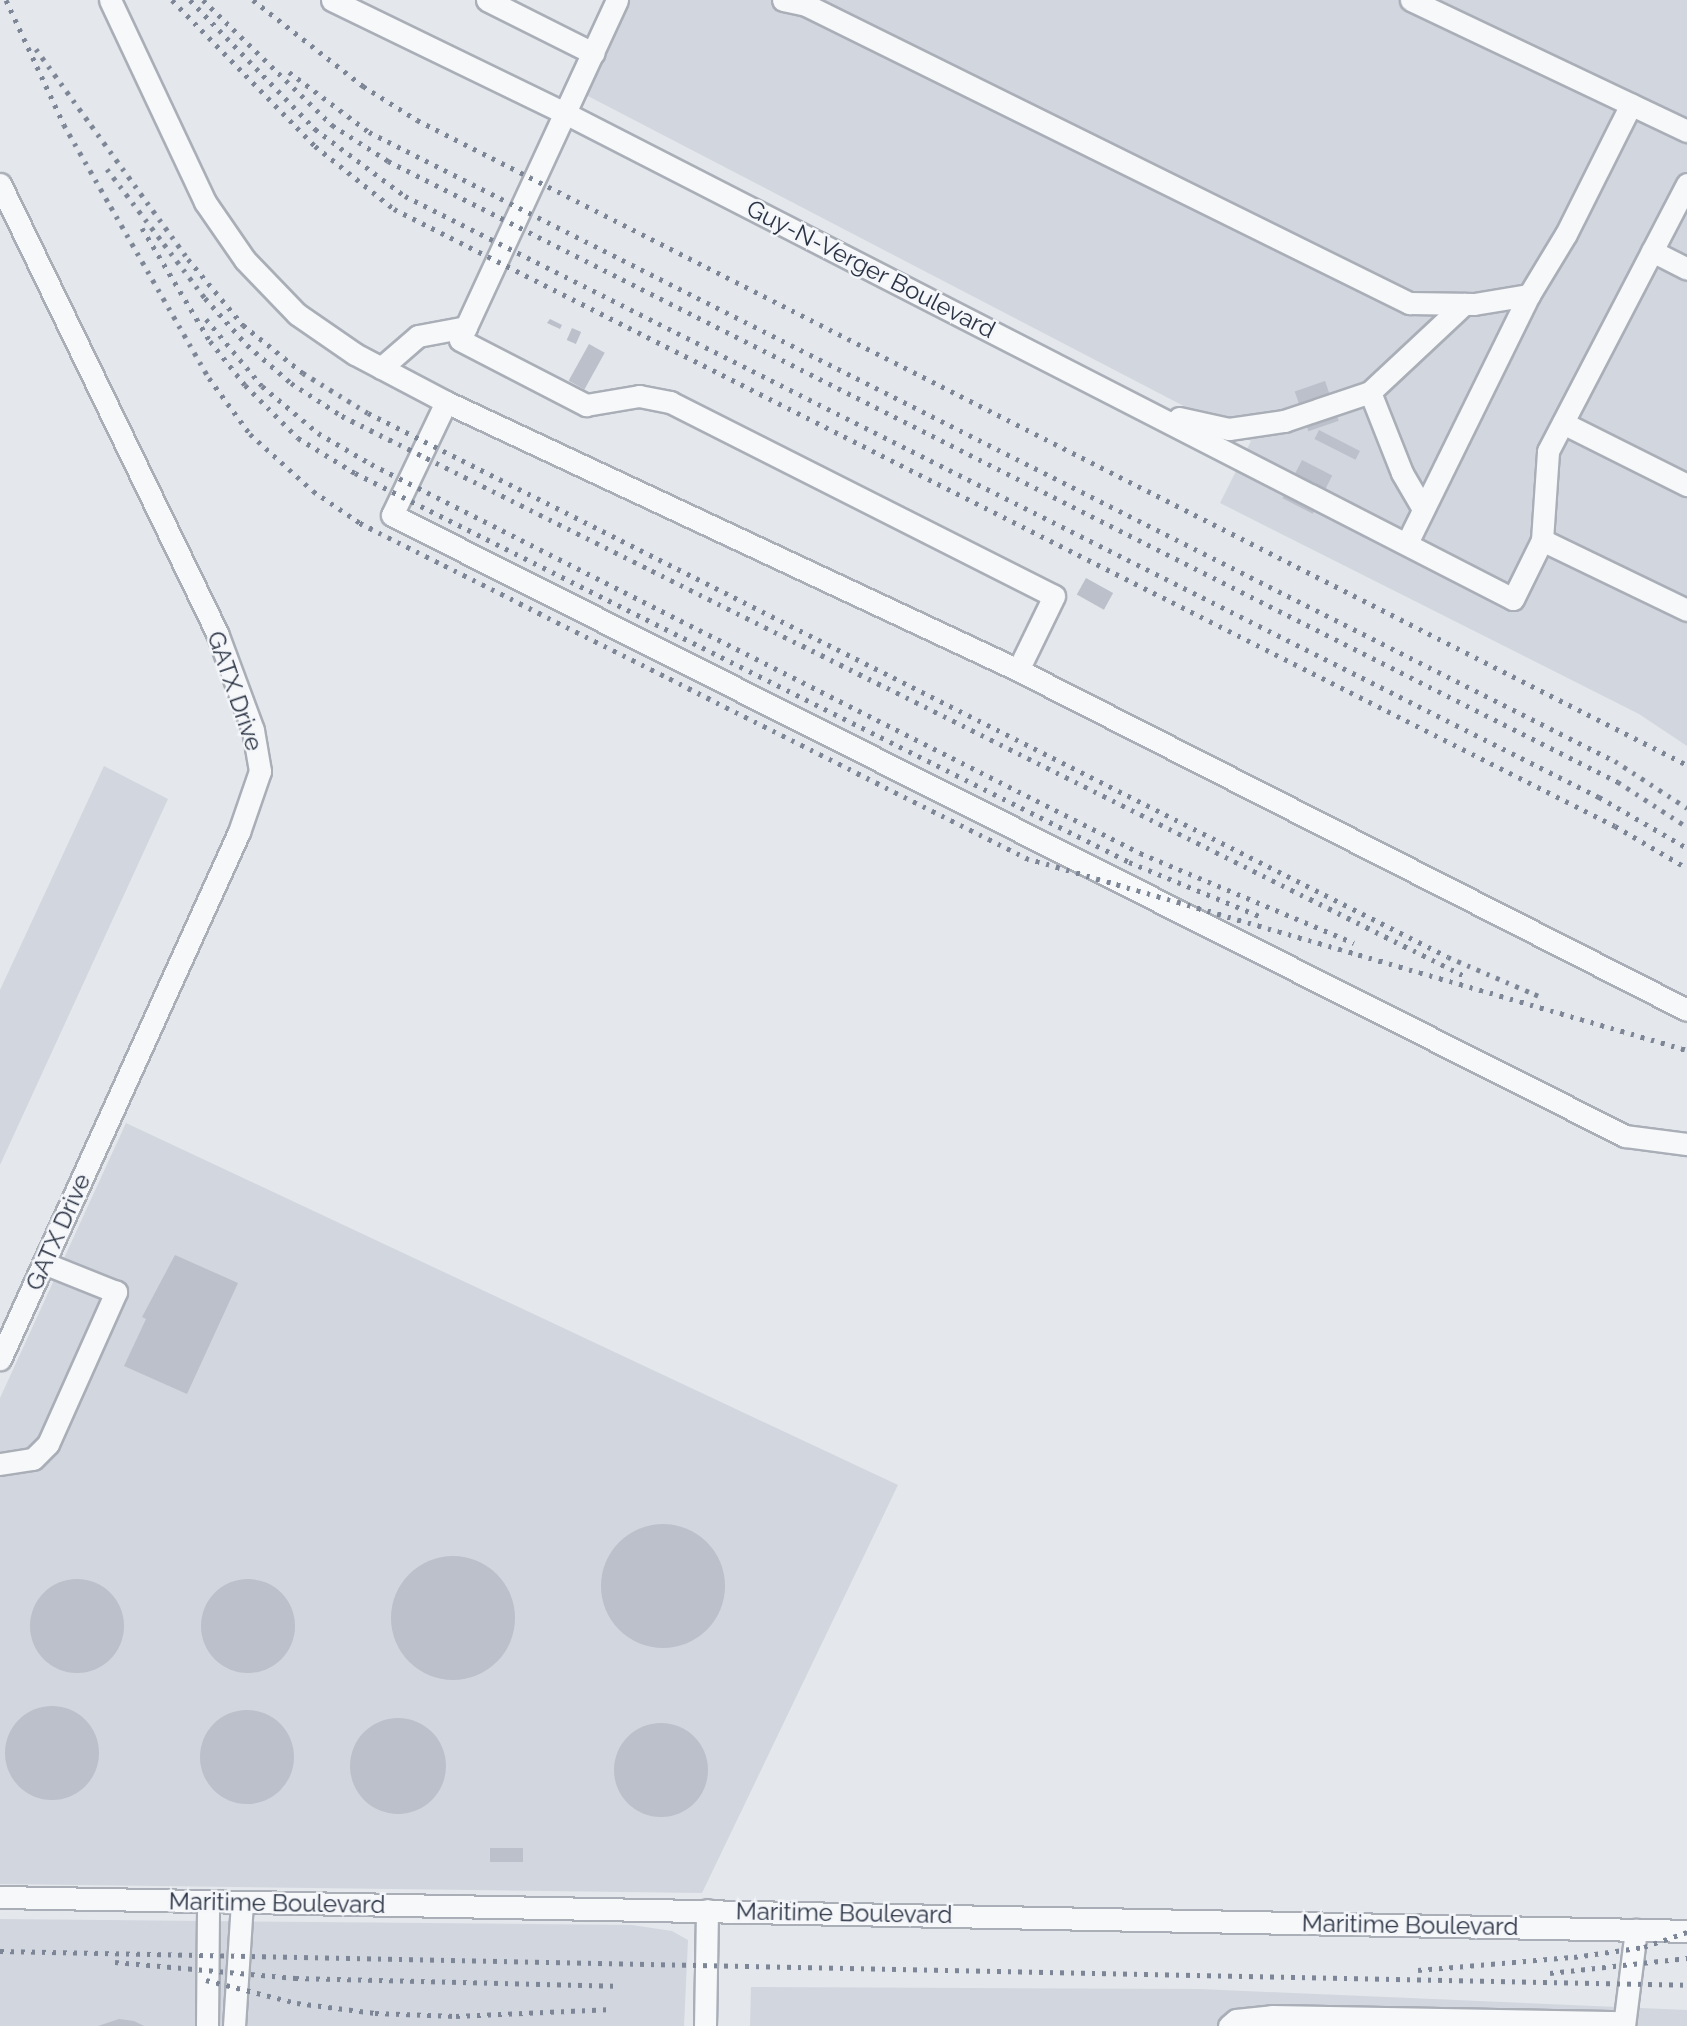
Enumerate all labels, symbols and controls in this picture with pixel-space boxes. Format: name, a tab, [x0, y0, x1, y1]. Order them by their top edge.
street label: Guy-N-Verger Boulevard	[742, 194, 1000, 344]
street label: GATX Drive	[201, 627, 269, 755]
street label: GATX Drive	[19, 1169, 97, 1295]
street label: Maritime Boulevard	[168, 1887, 386, 1919]
street label: Maritime Boulevard	[735, 1897, 953, 1929]
street label: Maritime Boulevard	[1301, 1909, 1519, 1941]

